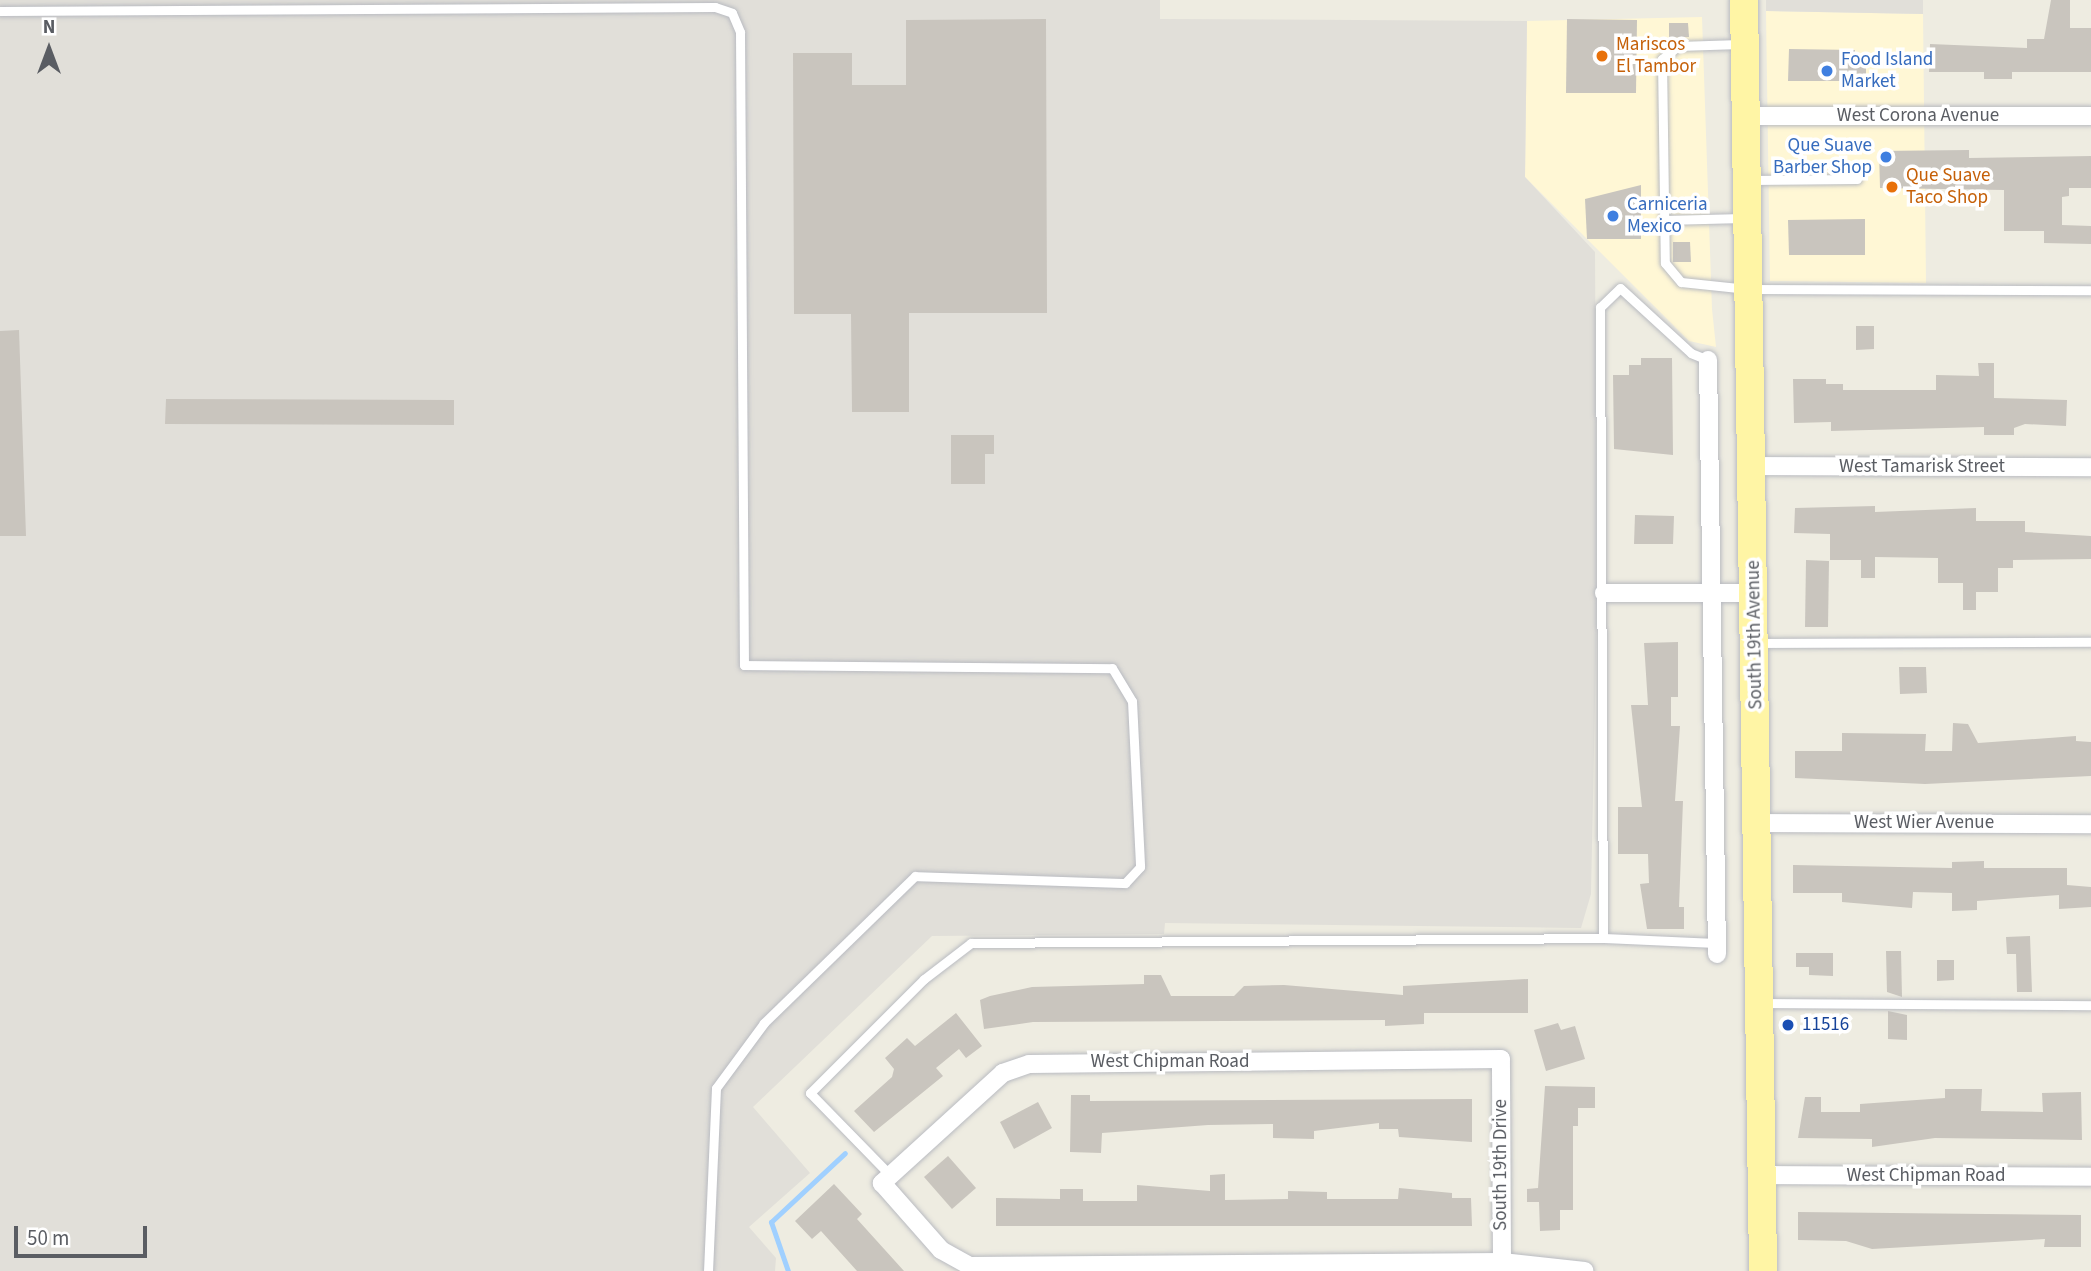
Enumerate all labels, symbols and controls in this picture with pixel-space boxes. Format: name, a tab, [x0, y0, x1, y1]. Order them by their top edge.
north arrow	[14, 14, 84, 84]
text: N	[43, 14, 55, 41]
place label: Mariscos El Tambor	[1616, 34, 1696, 78]
marker: Mariscos El Tambor	[1594, 48, 1610, 64]
place label: Food Island Market	[1841, 49, 1933, 93]
marker: Food Island Market	[1819, 63, 1835, 79]
street label: West Corona Avenue	[1837, 105, 1999, 127]
place label: Que Suave Barber Shop	[1773, 135, 1872, 179]
marker: Que Suave Barber Shop	[1878, 149, 1894, 165]
place label: Que Suave Taco Shop	[1906, 165, 1990, 209]
marker: Que Suave Taco Shop	[1884, 179, 1900, 195]
place label: Carniceria Mexico	[1627, 194, 1708, 238]
marker: Carniceria Mexico	[1605, 208, 1621, 224]
street label: West Tamarisk Street	[1839, 456, 2005, 478]
street label: South 19th Avenue	[1742, 560, 1768, 710]
street label: West Wier Avenue	[1854, 812, 1994, 834]
place label: 11516	[1802, 1014, 1849, 1036]
marker: 11516	[1780, 1017, 1796, 1033]
street label: West Chipman Road	[1091, 1051, 1249, 1073]
street label: South 19th Drive	[1490, 1099, 1512, 1231]
street label: West Chipman Road	[1847, 1165, 2005, 1187]
scale bar	[18, 1212, 150, 1256]
text: 50 m	[27, 1223, 69, 1253]

